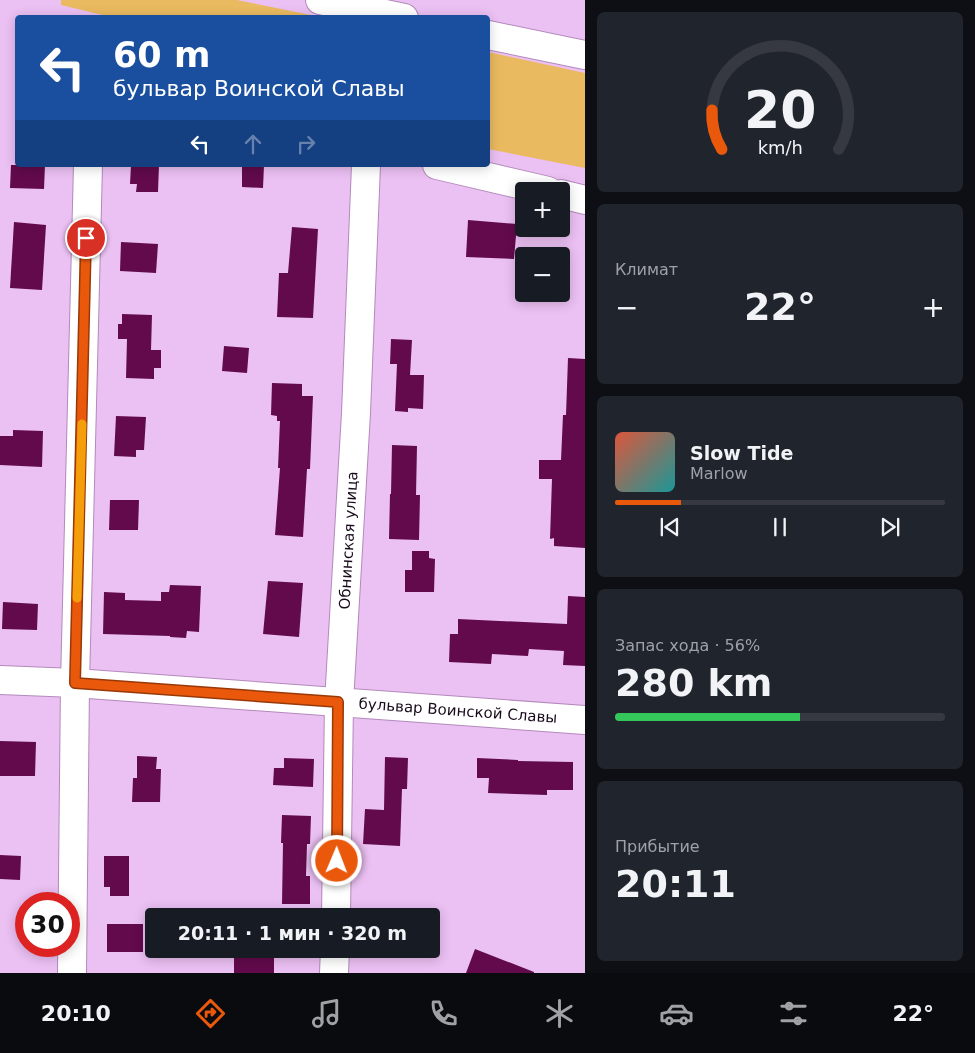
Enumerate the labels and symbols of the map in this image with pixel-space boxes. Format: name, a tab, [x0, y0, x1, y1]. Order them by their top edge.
pin	[65, 217, 107, 259]
street label: Обнинская улица	[335, 471, 362, 610]
street label: бульвар Воинской Славы	[358, 695, 558, 727]
position arrow	[310, 834, 362, 886]
speed limit sign: 30	[15, 892, 80, 957]

